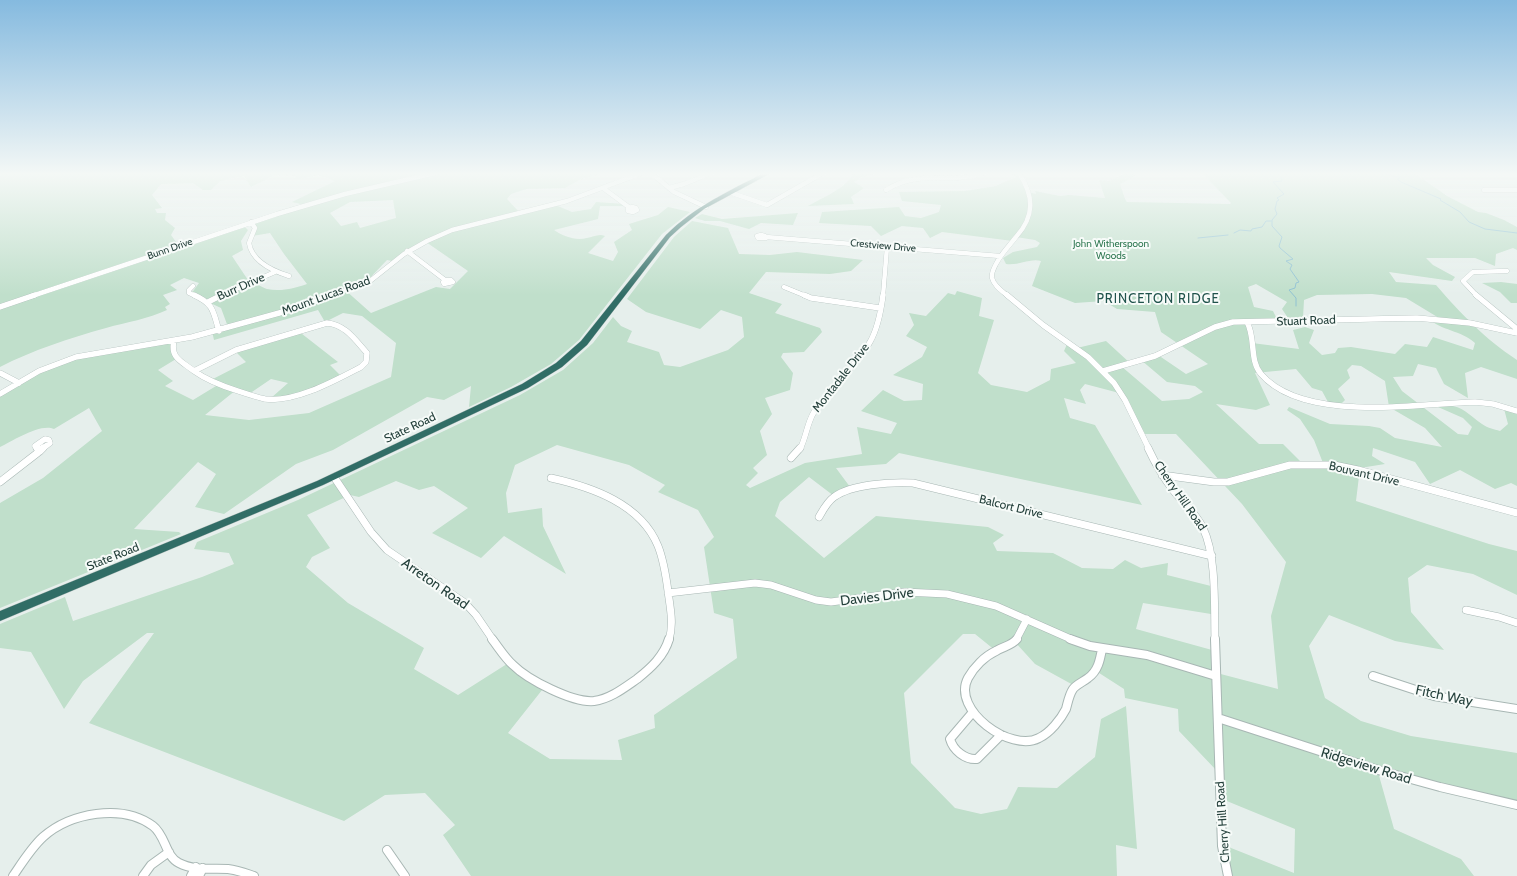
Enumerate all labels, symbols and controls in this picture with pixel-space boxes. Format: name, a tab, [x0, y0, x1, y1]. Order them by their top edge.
street label: Bunn Drive	[146, 236, 194, 262]
street label: Crestview Drive	[850, 237, 916, 255]
park label: John Witherspoon Woods	[1073, 238, 1149, 262]
street label: Burr Drive	[215, 270, 267, 304]
street label: Mount Lucas Road	[280, 273, 372, 319]
district label: PRINCETON RIDGE	[1096, 291, 1220, 307]
street label: Stuart Road	[1276, 313, 1336, 329]
street label: Montadale Drive	[810, 341, 872, 415]
street label: State Road	[382, 410, 438, 446]
street label: Cherry Hill Road	[1151, 458, 1209, 534]
street label: Bouvant Drive	[1327, 459, 1401, 489]
street label: Balcort Drive	[978, 492, 1044, 522]
street label: State Road	[85, 540, 141, 574]
street label: Arreton Road	[398, 555, 472, 613]
street label: Davies Drive	[839, 584, 915, 610]
street label: Fitch Way	[1414, 682, 1474, 710]
street label: Ridgeview Road	[1319, 744, 1413, 788]
street label: Cherry Hill Road	[1213, 781, 1233, 863]

